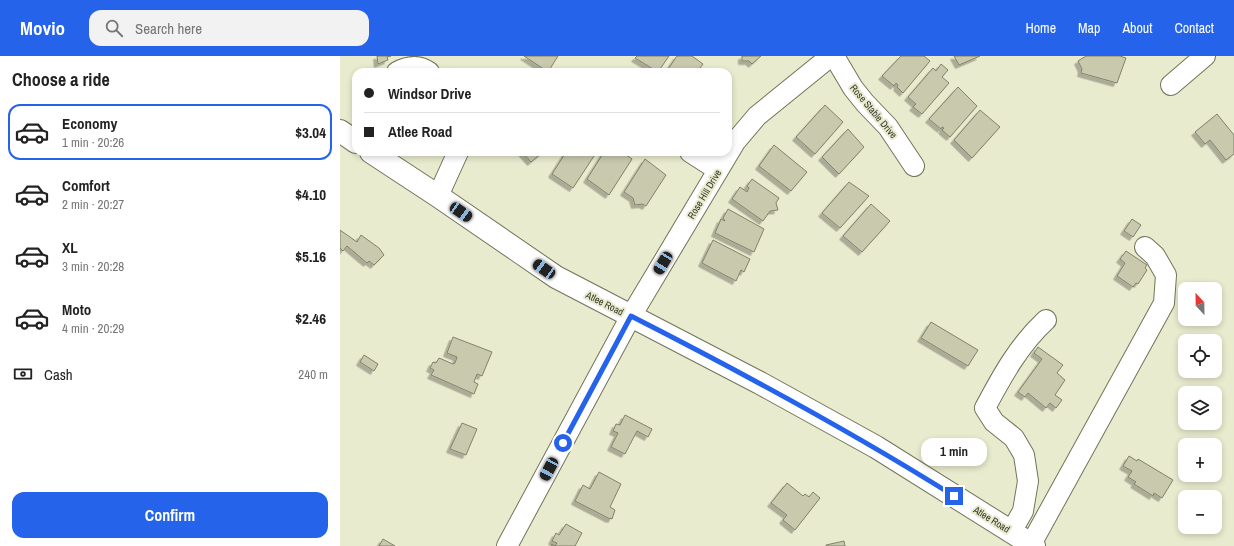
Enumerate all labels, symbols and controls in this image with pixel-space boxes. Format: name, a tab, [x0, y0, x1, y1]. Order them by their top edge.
search box	[89, 10, 369, 46]
text: Movio	[20, 15, 65, 41]
icon: search	[103, 17, 125, 39]
text: Search here	[135, 18, 202, 39]
text: Home	[1025, 19, 1056, 37]
text: Map	[1078, 19, 1100, 37]
text: About	[1122, 19, 1152, 37]
text: Contact	[1174, 19, 1214, 37]
text: Choose a ride	[12, 67, 110, 92]
street label: Rose Stable Drive	[847, 82, 900, 141]
text: Windsor Drive	[388, 83, 471, 104]
text: Economy	[62, 113, 117, 134]
icon: car	[14, 114, 50, 150]
text: Atlee Road	[388, 121, 452, 142]
text: $3.04	[295, 122, 326, 143]
text: 1 min · 20:26	[62, 134, 124, 151]
street label: Rose Hill Drive	[685, 167, 724, 221]
text: Comfort	[62, 175, 110, 196]
icon: car	[14, 176, 50, 212]
text: $4.10	[295, 184, 326, 205]
text: 2 min · 20:27	[62, 196, 124, 213]
car	[448, 200, 474, 224]
text: XL	[62, 237, 78, 258]
icon: car	[14, 238, 50, 274]
text: $5.16	[295, 246, 326, 267]
car	[652, 250, 674, 276]
car	[531, 257, 557, 281]
text: 3 min · 20:28	[62, 258, 124, 275]
north arrow	[1178, 282, 1222, 326]
map controls	[1178, 282, 1222, 534]
street label: Atlee Road	[583, 288, 626, 318]
text: Moto	[62, 299, 91, 320]
icon: car	[14, 300, 50, 336]
text: $2.46	[295, 308, 326, 329]
text: 4 min · 20:29	[62, 320, 124, 337]
button: locate	[1178, 334, 1222, 378]
icon: cash	[12, 363, 34, 385]
text: Cash	[44, 364, 73, 385]
text: 240 m	[298, 366, 328, 383]
button: layers	[1178, 386, 1222, 430]
route start	[554, 434, 572, 452]
callout: 1 min	[921, 438, 987, 466]
button: +	[1178, 438, 1222, 482]
text: 1 min	[940, 443, 968, 460]
car	[538, 456, 560, 482]
route end	[945, 487, 963, 505]
button: −	[1178, 490, 1222, 534]
button: Confirm	[12, 492, 328, 538]
street label: Atlee Road	[970, 503, 1012, 536]

